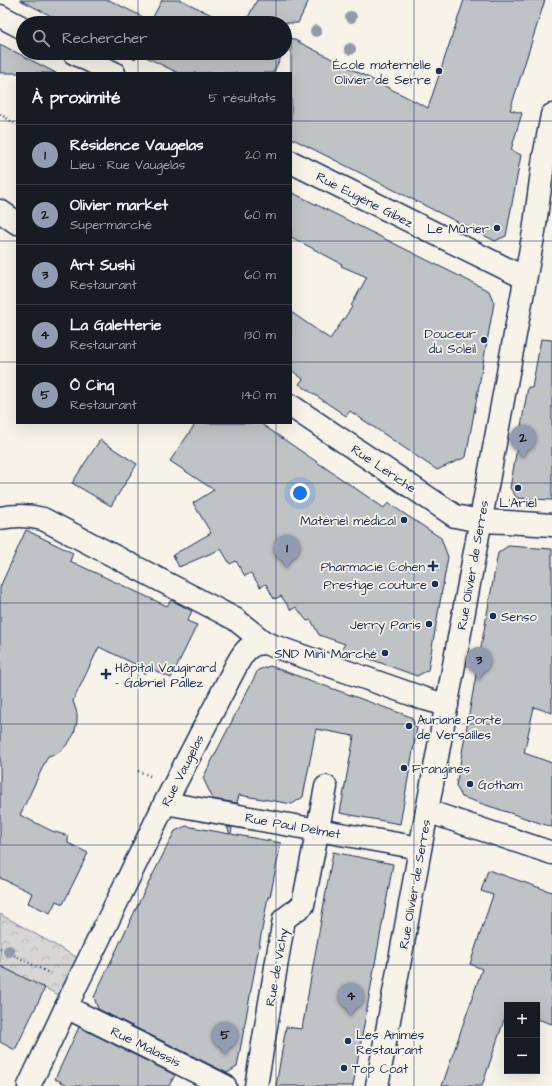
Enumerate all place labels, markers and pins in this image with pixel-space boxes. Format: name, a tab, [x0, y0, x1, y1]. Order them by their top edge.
place label: École maternelle Olivier de Serre	[333, 56, 431, 89]
marker: École maternelle Olivier de Serre	[434, 66, 444, 76]
place label: Le Mûrier	[427, 220, 489, 238]
marker: Le Mûrier	[492, 223, 502, 233]
place label: Douceur du Soleil	[425, 325, 476, 358]
marker: Douceur du Soleil	[479, 335, 489, 345]
pin: 2	[510, 425, 536, 458]
marker: L'Ariel	[513, 483, 523, 493]
place label: L'Ariel	[499, 494, 537, 512]
place label: Matériel médical	[300, 512, 396, 530]
marker: Matériel médical	[399, 515, 409, 525]
pin: 1	[274, 535, 300, 568]
place label: Pharmacie Cohen	[321, 558, 425, 576]
marker: Pharmacie Cohen	[428, 561, 438, 571]
place label: Prestige couture	[324, 576, 427, 595]
marker: Prestige couture	[430, 579, 440, 589]
place label: Senso	[501, 608, 537, 626]
marker: Senso	[488, 611, 498, 621]
place label: Jerry Paris	[350, 616, 421, 635]
marker: Jerry Paris	[424, 619, 434, 629]
place label: SND Mini Marché	[274, 645, 377, 663]
pin: 3	[466, 647, 492, 680]
marker: SND Mini Marché	[380, 648, 390, 658]
place label: Hôpital Vaugirard - Gabriel Pallez	[115, 659, 217, 692]
marker: Hôpital Vaugirard - Gabriel Pallez	[100, 668, 112, 680]
place label: Auriane Porte de Versailles	[417, 711, 502, 744]
marker: Auriane Porte de Versailles	[404, 721, 414, 731]
place label: Frangines	[412, 760, 470, 779]
marker: Frangines	[399, 763, 409, 773]
place label: Gotham	[478, 776, 524, 794]
marker: Gotham	[465, 779, 475, 789]
pin: 4	[338, 983, 364, 1016]
pin: 5	[212, 1022, 238, 1055]
place label: Les Animés Restaurant	[356, 1026, 425, 1059]
marker: Les Animés Restaurant	[343, 1036, 353, 1046]
place label: Top Coat	[352, 1060, 409, 1078]
marker: Top Coat	[339, 1063, 349, 1073]

